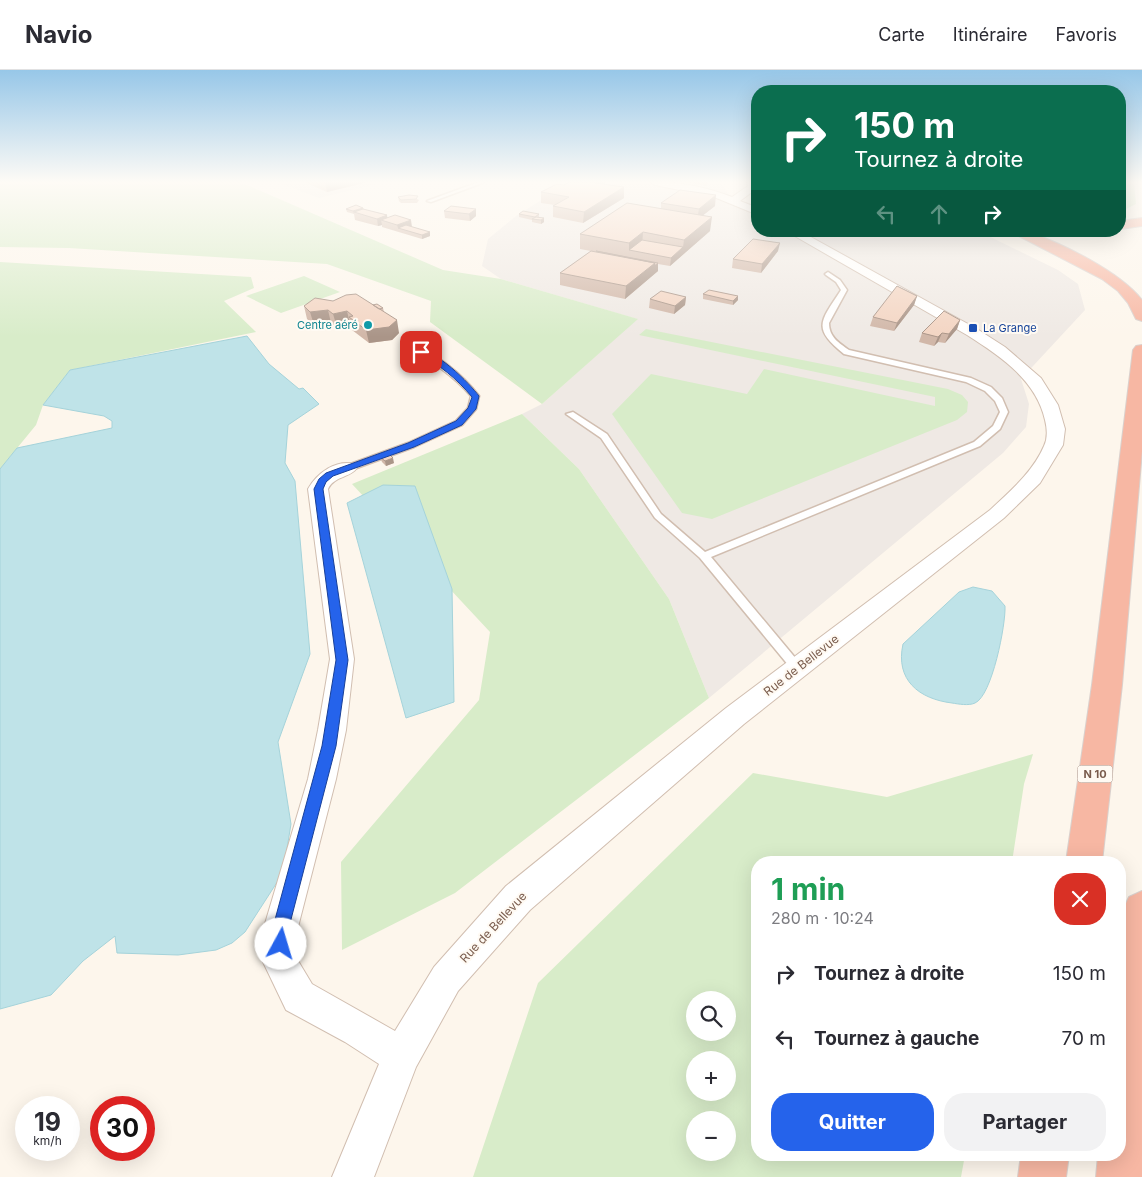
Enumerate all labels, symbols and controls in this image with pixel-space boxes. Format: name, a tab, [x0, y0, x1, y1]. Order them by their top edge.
text: Navio	[25, 20, 92, 49]
text: Carte	[878, 24, 925, 45]
text: Itinéraire	[953, 24, 1027, 45]
text: Favoris	[1055, 24, 1117, 45]
text: 150 m	[854, 104, 955, 146]
icon: right	[771, 105, 836, 170]
text: Tournez à droite	[854, 146, 1023, 172]
icon: left	[872, 200, 900, 228]
icon: ahead	[925, 200, 953, 228]
icon: right	[978, 200, 1006, 228]
place label: Centre aéré	[297, 318, 358, 332]
marker: Centre aéré	[362, 319, 374, 331]
place label: La Grange	[983, 321, 1037, 335]
marker: La Grange	[967, 322, 979, 334]
pin	[400, 331, 442, 373]
icon: arrive	[407, 338, 435, 366]
street label: Rue de Bellevue	[760, 631, 842, 699]
road number: N 10	[1078, 766, 1112, 782]
text: 1 min	[771, 871, 845, 907]
button: close	[1054, 873, 1106, 925]
street label: Rue de Bellevue	[456, 889, 530, 965]
text: 280 m · 10:24	[771, 908, 874, 928]
position arrow	[254, 917, 306, 969]
icon: right	[771, 960, 799, 988]
text: Tournez à droite	[814, 962, 964, 985]
text: 150 m	[1053, 962, 1106, 985]
map controls	[686, 991, 736, 1161]
button: search	[686, 991, 736, 1041]
icon: left	[771, 1025, 799, 1053]
text: Tournez à gauche	[814, 1027, 979, 1050]
text: 70 m	[1062, 1027, 1106, 1050]
button: +	[686, 1051, 736, 1101]
button: Quitter	[771, 1093, 934, 1151]
button: Partager	[944, 1093, 1106, 1151]
speed limit sign: 30	[90, 1096, 155, 1161]
text: 19	[34, 1107, 61, 1137]
button: −	[686, 1111, 736, 1161]
text: km/h	[33, 1133, 62, 1148]

